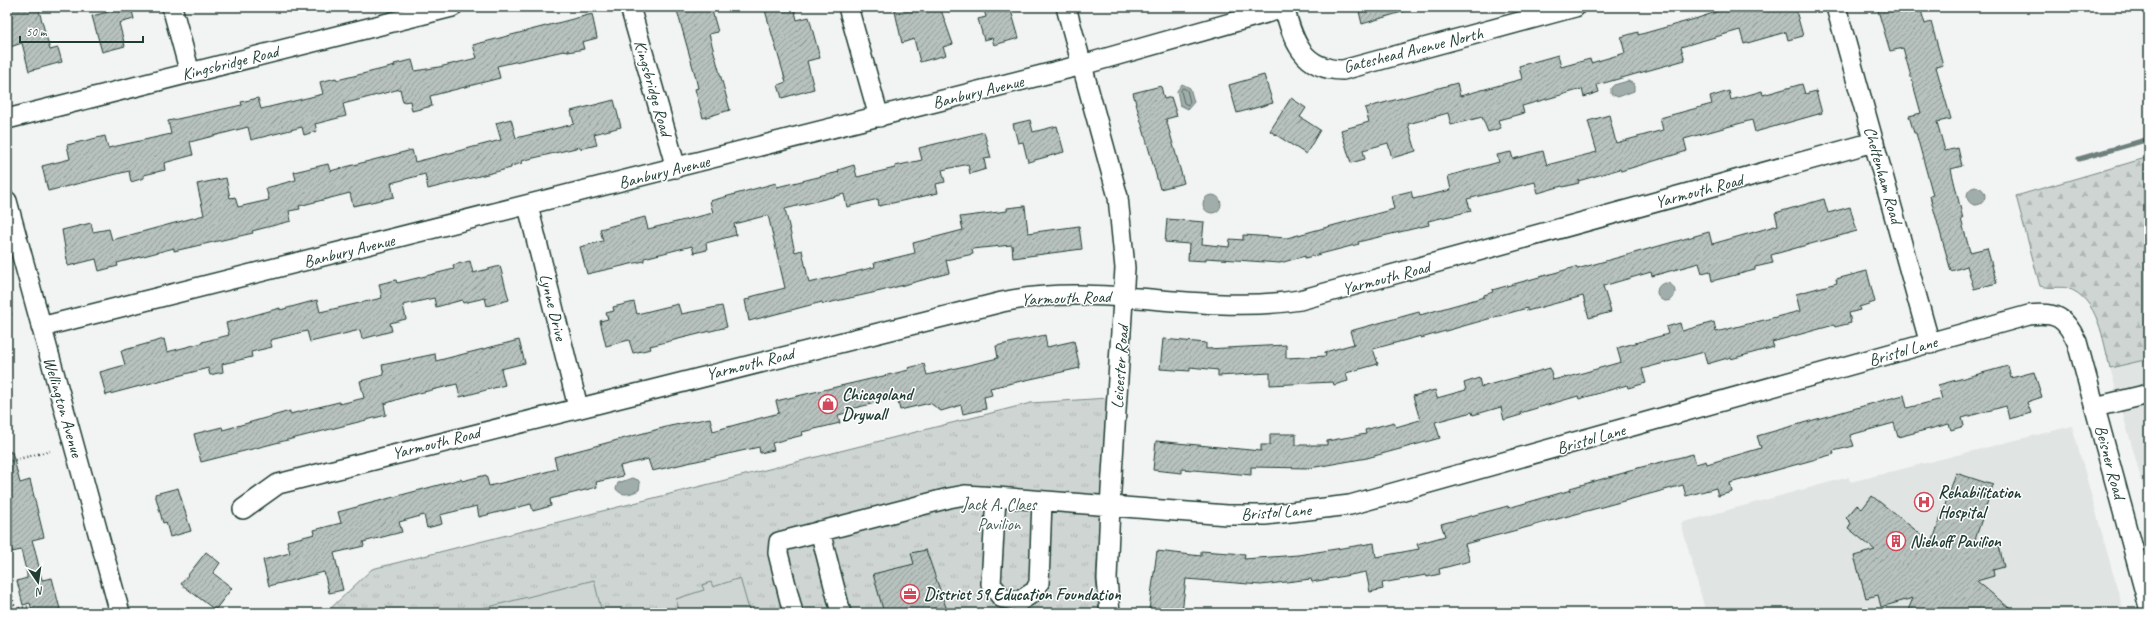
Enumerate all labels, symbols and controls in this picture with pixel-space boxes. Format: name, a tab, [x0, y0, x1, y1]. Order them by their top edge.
scale bar	[20, 18, 143, 44]
street label: Gateshead Avenue North	[1341, 22, 1485, 77]
text: 50 m	[26, 24, 48, 40]
street label: Kingsbridge Road	[629, 38, 678, 142]
street label: Kingsbridge Road	[180, 40, 284, 85]
street label: Banbury Avenue	[930, 70, 1027, 113]
street label: Cheltenham Road	[1859, 124, 1907, 228]
street label: Banbury Avenue	[616, 150, 713, 193]
street label: Yarmouth Road	[1653, 168, 1748, 213]
street label: Banbury Avenue	[301, 229, 398, 272]
street label: Yarmouth Road	[1340, 255, 1435, 300]
street label: Lynne Drive	[535, 272, 572, 344]
street label: Yarmouth Road	[1021, 286, 1115, 310]
street label: Leicester Road	[1107, 321, 1134, 409]
street label: Bristol Lane	[1866, 331, 1941, 371]
street label: Yarmouth Road	[704, 342, 799, 385]
street label: Wellington Avenue	[39, 355, 88, 461]
place label: Chicagoland Drywall	[842, 384, 915, 425]
shop icon: Chicagoland Drywall	[817, 393, 839, 415]
street label: Bristol Lane	[1554, 419, 1629, 459]
street label: Yarmouth Road	[390, 421, 485, 464]
street label: Beisner Road	[2090, 423, 2130, 503]
place label: Rehabilitation Hospital	[1938, 482, 2022, 523]
hospital icon: Rehabilitation Hospital	[1913, 491, 1935, 513]
park label: Jack A. Claes Pavilion	[961, 494, 1037, 535]
street label: Bristol Lane	[1240, 499, 1313, 525]
building icon: Niehoff Pavilion	[1885, 530, 1907, 552]
place label: Niehoff Pavilion	[1910, 531, 2002, 552]
north arrow	[18, 562, 58, 602]
office icon: District 59 Education Foundation	[899, 583, 921, 605]
text: N	[33, 584, 45, 600]
place label: District 59 Education Foundation	[924, 584, 1122, 605]

